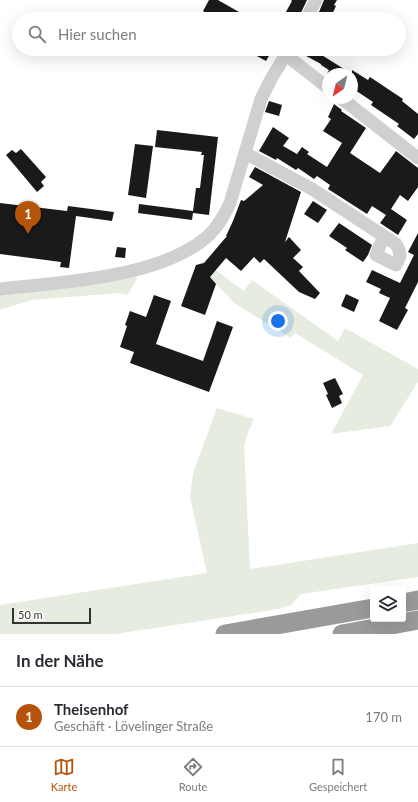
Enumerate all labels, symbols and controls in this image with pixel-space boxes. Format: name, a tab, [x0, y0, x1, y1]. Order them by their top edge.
search box	[12, 12, 406, 56]
icon: search	[26, 23, 48, 45]
text: Hier suchen	[58, 25, 137, 43]
north arrow	[322, 68, 358, 104]
pin: 1	[15, 201, 41, 234]
your location	[268, 311, 288, 331]
map controls	[370, 586, 406, 622]
button: layers	[370, 586, 406, 622]
scale bar	[12, 606, 91, 625]
text: 50 m	[18, 608, 43, 621]
text: In der Nähe	[16, 650, 104, 671]
text: Theisenhof	[54, 700, 128, 718]
text: 1	[25, 709, 33, 725]
text: 170 m	[365, 709, 402, 725]
text: Geschäft · Lövelinger Straße	[54, 718, 213, 734]
tab: Karte	[51, 756, 77, 793]
tab: Route	[179, 756, 207, 793]
tab: Gespeichert	[309, 756, 367, 793]

